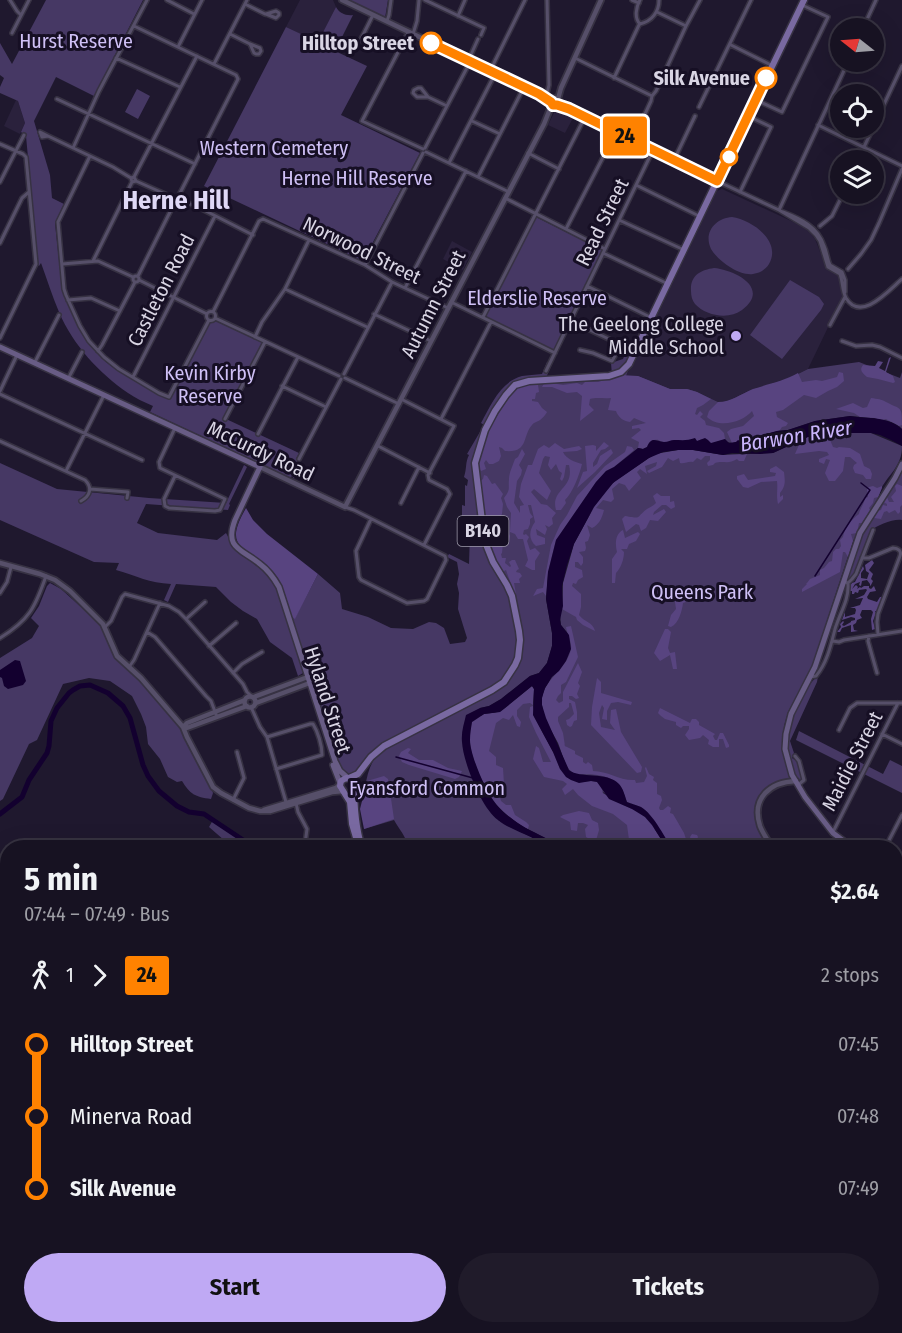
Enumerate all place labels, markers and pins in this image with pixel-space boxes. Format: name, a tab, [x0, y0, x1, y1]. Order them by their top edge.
place label: Hilltop Street	[302, 31, 415, 55]
marker: Hilltop Street	[420, 32, 442, 54]
place label: Silk Avenue	[653, 66, 750, 90]
marker: Silk Avenue	[755, 67, 777, 89]
unlabelled marker	[720, 148, 738, 166]
place label: The Geelong College Middle School	[558, 312, 724, 359]
marker: The Geelong College Middle School	[729, 329, 743, 343]

